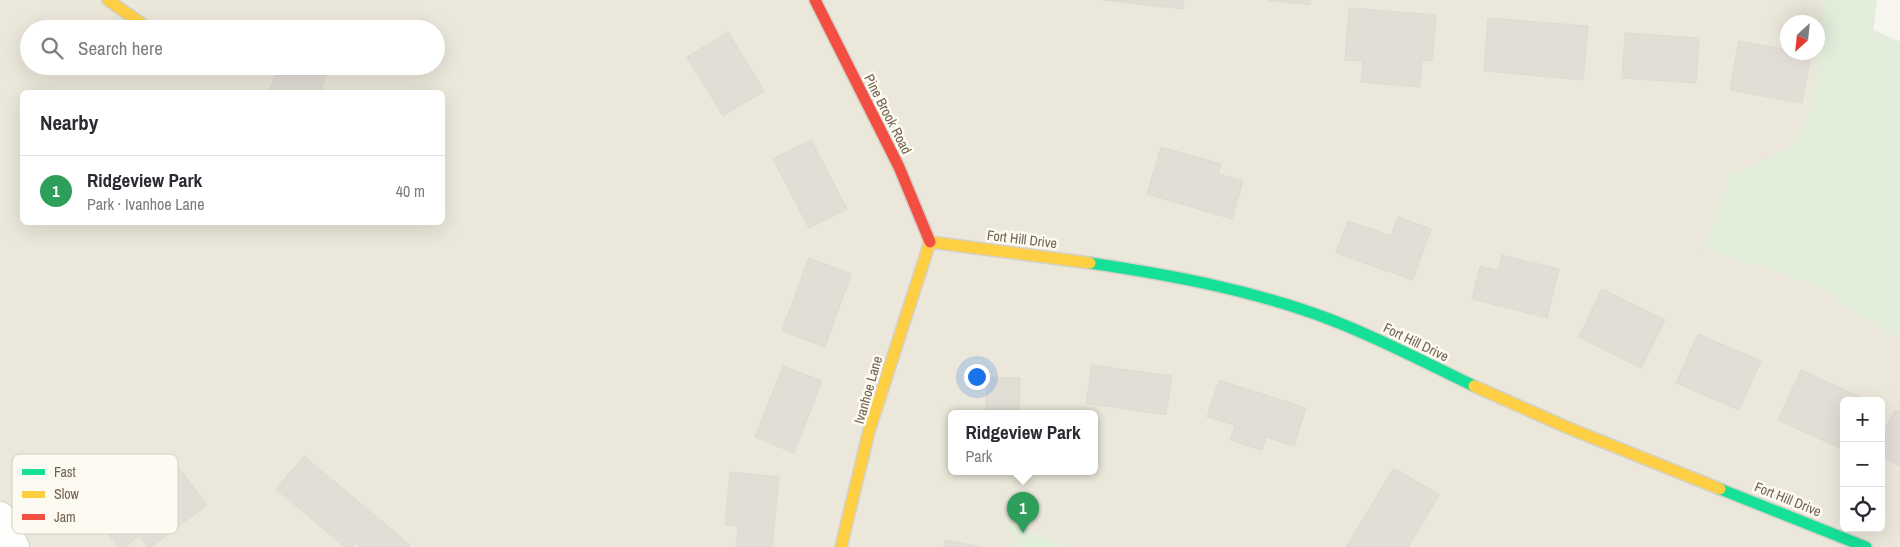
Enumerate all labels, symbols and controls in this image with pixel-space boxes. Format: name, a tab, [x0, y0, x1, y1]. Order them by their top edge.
north arrow	[1780, 15, 1825, 60]
search box	[20, 20, 445, 75]
icon: search	[38, 34, 66, 62]
text: Search here	[78, 35, 163, 61]
street label: Pine Brook Road	[860, 71, 916, 157]
text: Nearby	[40, 108, 98, 137]
text: Ridgeview Park	[87, 167, 202, 193]
text: 1	[52, 180, 60, 202]
text: 40 m	[396, 180, 425, 202]
text: Park · Ivanhoe Lane	[87, 193, 204, 215]
street label: Fort Hill Drive	[986, 226, 1058, 252]
street label: Fort Hill Drive	[1380, 319, 1452, 365]
street label: Ivanhoe Lane	[850, 354, 886, 426]
your location	[964, 364, 990, 390]
map controls	[1840, 397, 1885, 532]
button: +	[1840, 397, 1885, 442]
popup	[948, 410, 1098, 475]
text: Ridgeview Park	[965, 419, 1081, 445]
button: −	[1840, 442, 1885, 487]
text: Park	[965, 445, 992, 467]
legend	[12, 454, 178, 534]
text: Fast	[54, 463, 76, 481]
street label: Fort Hill Drive	[1752, 477, 1824, 521]
text: Slow	[54, 485, 80, 503]
button: locate	[1840, 487, 1885, 532]
pin: 1	[1007, 492, 1039, 533]
text: Jam	[54, 508, 76, 526]

